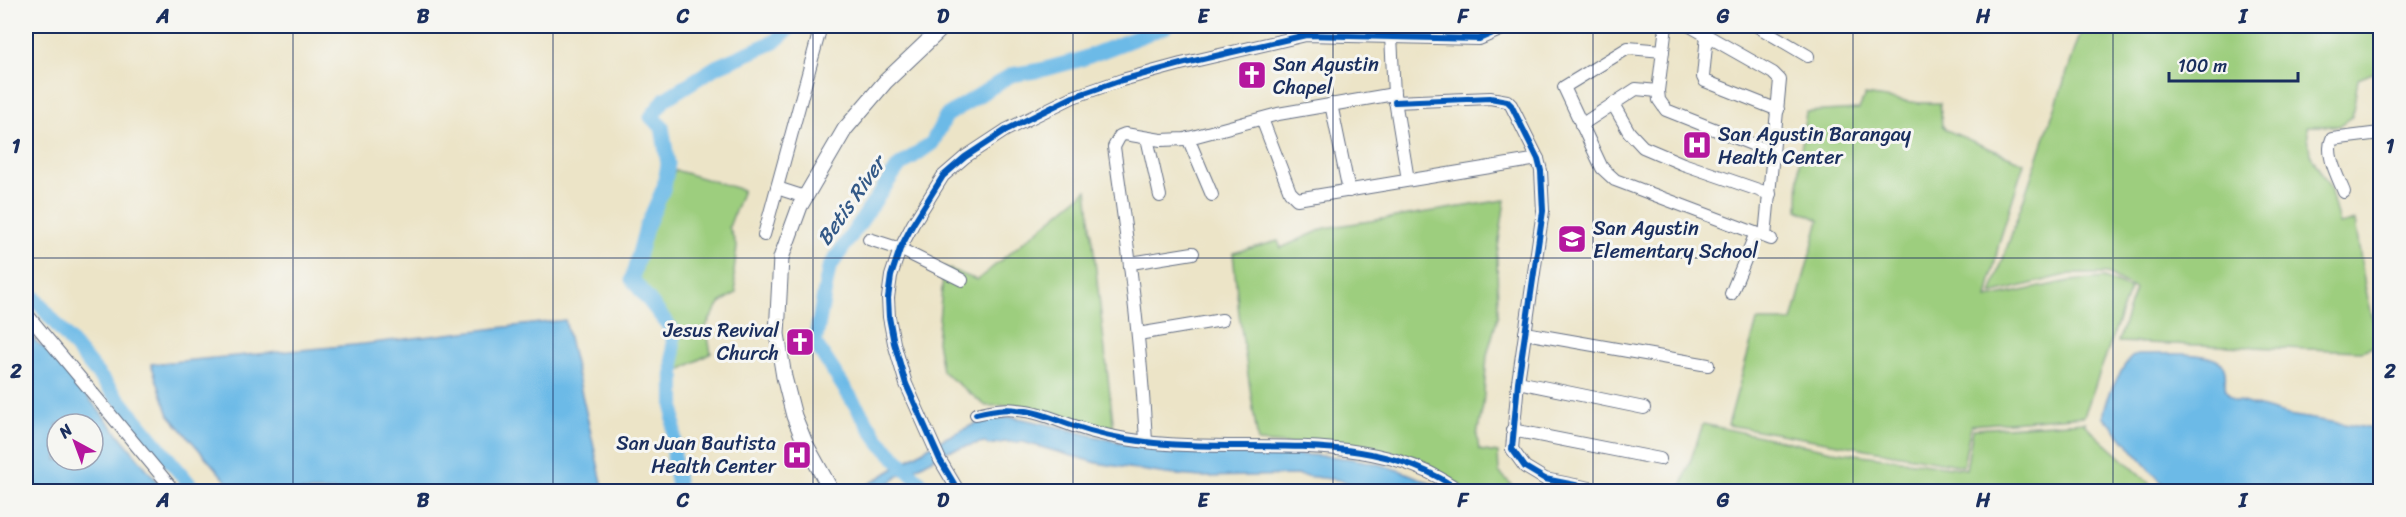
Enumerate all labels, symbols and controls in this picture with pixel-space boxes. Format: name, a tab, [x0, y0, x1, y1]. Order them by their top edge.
text: A	[155, 0, 170, 34]
text: B	[417, 0, 430, 34]
text: C	[676, 0, 690, 34]
text: D	[937, 0, 950, 34]
text: E	[1197, 0, 1210, 34]
text: F	[1457, 0, 1470, 34]
text: G	[1716, 0, 1730, 34]
text: H	[1975, 0, 1991, 34]
text: I	[2238, 0, 2249, 34]
scale bar	[2169, 45, 2298, 83]
place label: San Agustin Chapel	[1273, 47, 1379, 105]
text: 100 m	[2178, 50, 2227, 82]
church icon: San Agustin Chapel	[1236, 59, 1268, 91]
place label: San Agustin Barangay Health Center	[1718, 117, 1912, 175]
text: 1	[12, 129, 21, 164]
hospital icon: San Agustin Barangay Health Center	[1681, 129, 1713, 161]
text: 1	[2386, 129, 2395, 164]
water label: Betis River	[806, 145, 898, 254]
place label: San Agustin Elementary School	[1593, 211, 1758, 269]
school or university icon: San Agustin Elementary School	[1556, 223, 1588, 255]
place label: Jesus Revival Church	[662, 313, 780, 371]
church icon: Jesus Revival Church	[784, 326, 816, 358]
text: 2	[9, 354, 22, 389]
text: 2	[2383, 354, 2396, 389]
north arrow	[45, 412, 105, 472]
text: N	[51, 416, 80, 446]
place label: San Juan Bautista Health Center	[616, 426, 777, 484]
hospital icon: San Juan Bautista Health Center	[781, 439, 813, 471]
text: A	[155, 483, 170, 517]
text: B	[417, 483, 430, 517]
text: C	[676, 483, 690, 517]
text: D	[937, 483, 950, 517]
text: E	[1197, 483, 1210, 517]
text: F	[1457, 483, 1470, 517]
text: G	[1716, 483, 1730, 517]
text: H	[1975, 483, 1991, 517]
text: I	[2238, 483, 2249, 517]

